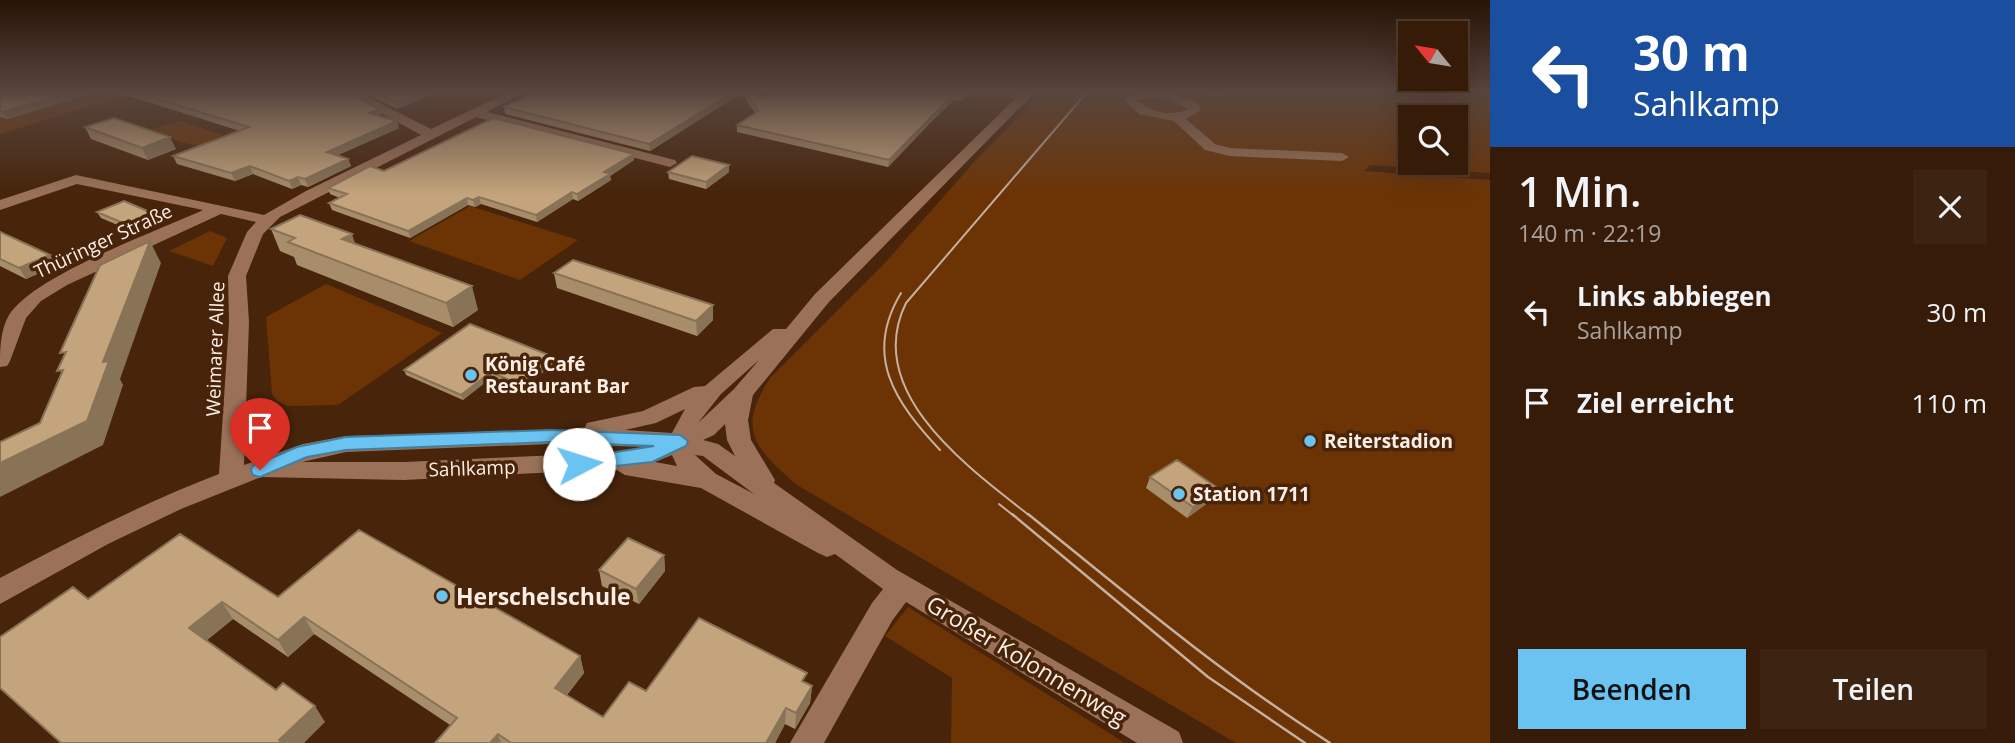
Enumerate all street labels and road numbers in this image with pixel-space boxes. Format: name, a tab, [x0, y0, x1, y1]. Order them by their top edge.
street label: Thüringer Straße	[30, 198, 176, 284]
street label: Weimarer Allee	[200, 281, 230, 417]
street label: Sahlkamp	[428, 453, 516, 483]
street label: Großer Kolonnenweg	[921, 587, 1134, 733]

